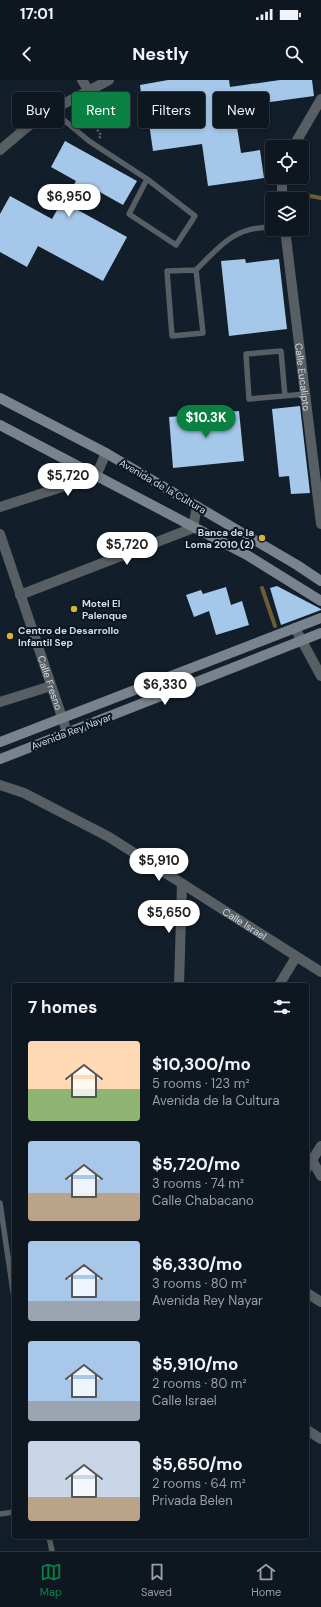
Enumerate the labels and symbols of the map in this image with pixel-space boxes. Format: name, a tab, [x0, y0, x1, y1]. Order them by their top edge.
pin: $6,950	[36, 184, 102, 218]
street label: Calle Eucalipto	[292, 342, 313, 412]
pin: $10.3K	[173, 405, 239, 439]
street label: Avenida de la Cultura	[117, 456, 209, 517]
pin: $5,720	[35, 463, 101, 497]
place label: Banca de la Loma 2010 (2)	[185, 526, 254, 551]
pin: $5,720	[94, 532, 160, 566]
marker: Banca de la Loma 2010 (2)	[257, 533, 267, 543]
place label: Motel El Palenque	[82, 597, 127, 622]
marker: Motel El Palenque	[69, 604, 79, 614]
place label: Centro de Desarrollo Infantil Sep	[18, 624, 119, 649]
marker: Centro de Desarrollo Infantil Sep	[5, 631, 15, 641]
street label: Calle Fresno	[35, 654, 65, 712]
pin: $6,330	[132, 672, 198, 706]
street label: Avenida Rey Nayar	[29, 710, 114, 753]
pin: $5,910	[126, 848, 192, 882]
pin: $5,650	[136, 900, 202, 934]
street label: Calle Israel	[220, 905, 269, 943]

